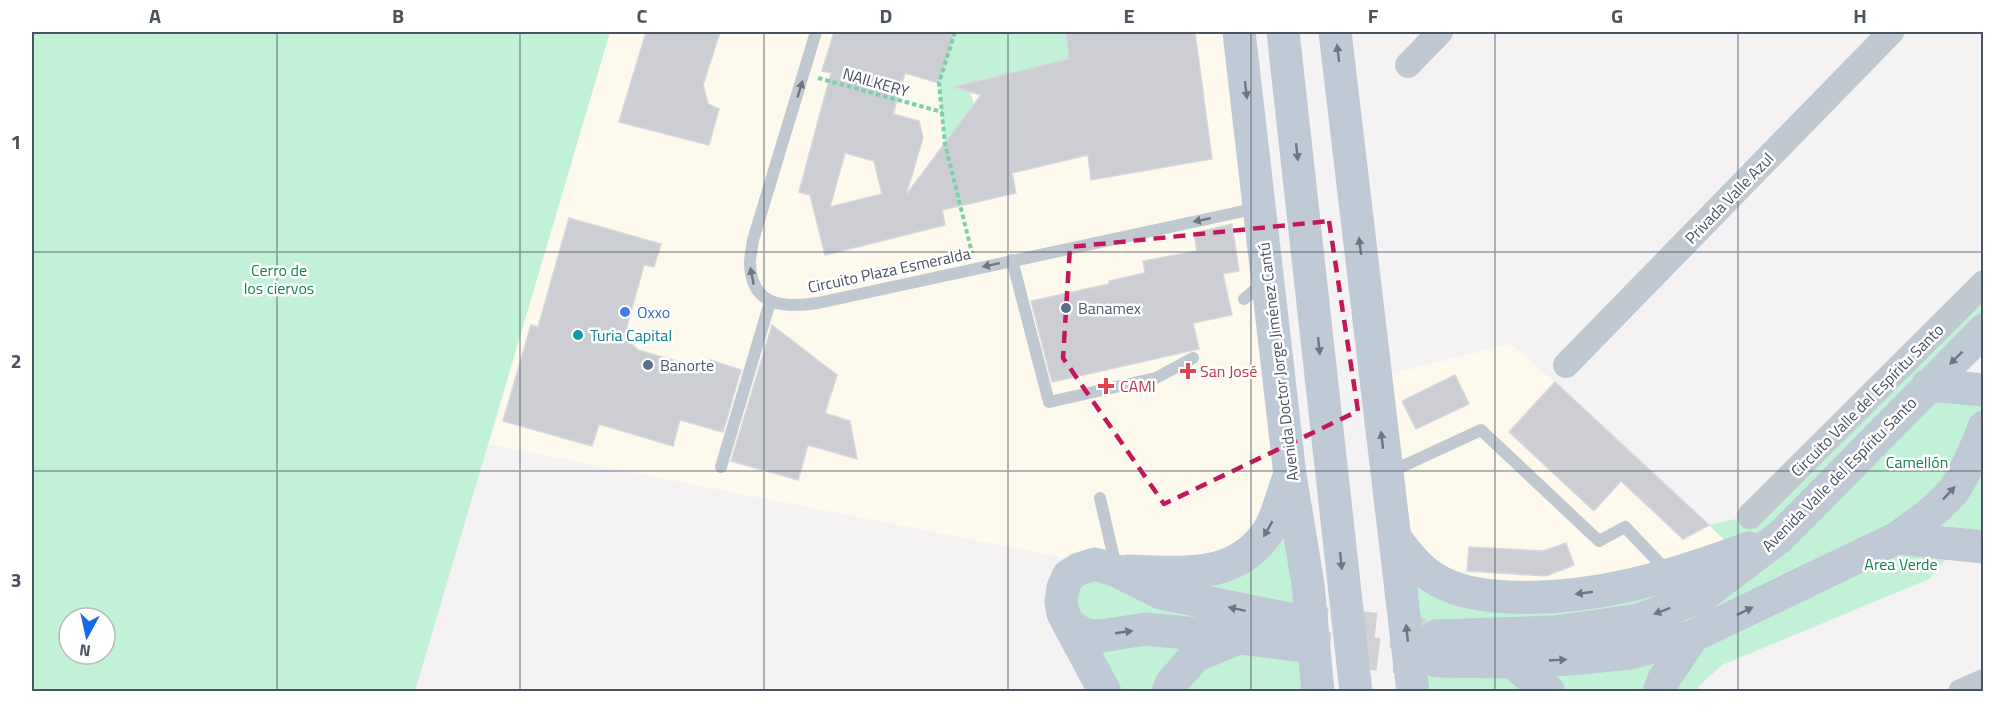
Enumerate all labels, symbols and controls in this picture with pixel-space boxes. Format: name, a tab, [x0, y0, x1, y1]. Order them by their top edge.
text: A	[149, 0, 161, 31]
text: B	[392, 0, 404, 31]
text: C	[637, 0, 648, 31]
text: D	[880, 0, 892, 31]
text: E	[1123, 0, 1135, 31]
text: F	[1368, 0, 1379, 31]
text: G	[1611, 0, 1623, 31]
text: H	[1853, 0, 1867, 31]
one-way arrow	[1333, 43, 1342, 62]
street label: NAILKERY	[840, 61, 912, 103]
one-way arrow	[796, 80, 805, 98]
one-way arrow	[1241, 80, 1251, 99]
text: 1	[10, 126, 22, 157]
one-way arrow	[1292, 143, 1302, 162]
street label: Privada Valle Azul	[1679, 147, 1779, 249]
one-way arrow	[1193, 216, 1212, 225]
one-way arrow	[1355, 237, 1365, 256]
street label: Circuito Plaza Esmeralda	[805, 241, 973, 299]
street label: Avenida Doctor Jorge Jiménez Cantú	[1251, 241, 1305, 483]
park label: Cerro de los ciervos	[244, 258, 314, 300]
one-way arrow	[981, 261, 1000, 270]
one-way arrow	[747, 267, 756, 286]
place label: Banamex	[1078, 296, 1141, 320]
place label: Oxxo	[637, 300, 670, 324]
marker: Banamex	[1059, 301, 1073, 315]
marker: Oxxo	[618, 305, 632, 319]
street label: Circuito Valle del Espíritu Santo	[1785, 318, 1949, 482]
place label: Turia Capital	[590, 323, 672, 347]
marker: Turia Capital	[571, 328, 585, 342]
one-way arrow	[1314, 337, 1324, 356]
text: 2	[10, 345, 22, 376]
one-way arrow	[1949, 350, 1963, 364]
place label: Banorte	[660, 353, 714, 377]
marker: Banorte	[641, 358, 655, 372]
place label: San José	[1200, 359, 1257, 383]
marker: San José	[1181, 364, 1195, 378]
place label: CAMI	[1120, 374, 1156, 398]
marker: CAMI	[1097, 377, 1115, 395]
street label: Avenida Valle del Espíritu Santo	[1756, 391, 1922, 557]
one-way arrow	[1378, 430, 1387, 449]
park label: Camellón	[1886, 450, 1948, 474]
one-way arrow	[1941, 487, 1955, 501]
one-way arrow	[1262, 520, 1273, 537]
one-way arrow	[1337, 551, 1346, 570]
park label: Area Verde	[1864, 552, 1938, 576]
text: 3	[10, 564, 22, 595]
one-way arrow	[1575, 589, 1594, 598]
one-way arrow	[1227, 604, 1246, 613]
north arrow	[57, 606, 117, 666]
one-way arrow	[1652, 606, 1670, 616]
one-way arrow	[1736, 606, 1754, 616]
one-way arrow	[1402, 624, 1412, 643]
one-way arrow	[1115, 627, 1134, 636]
text: N	[78, 638, 92, 664]
one-way arrow	[1549, 655, 1568, 664]

